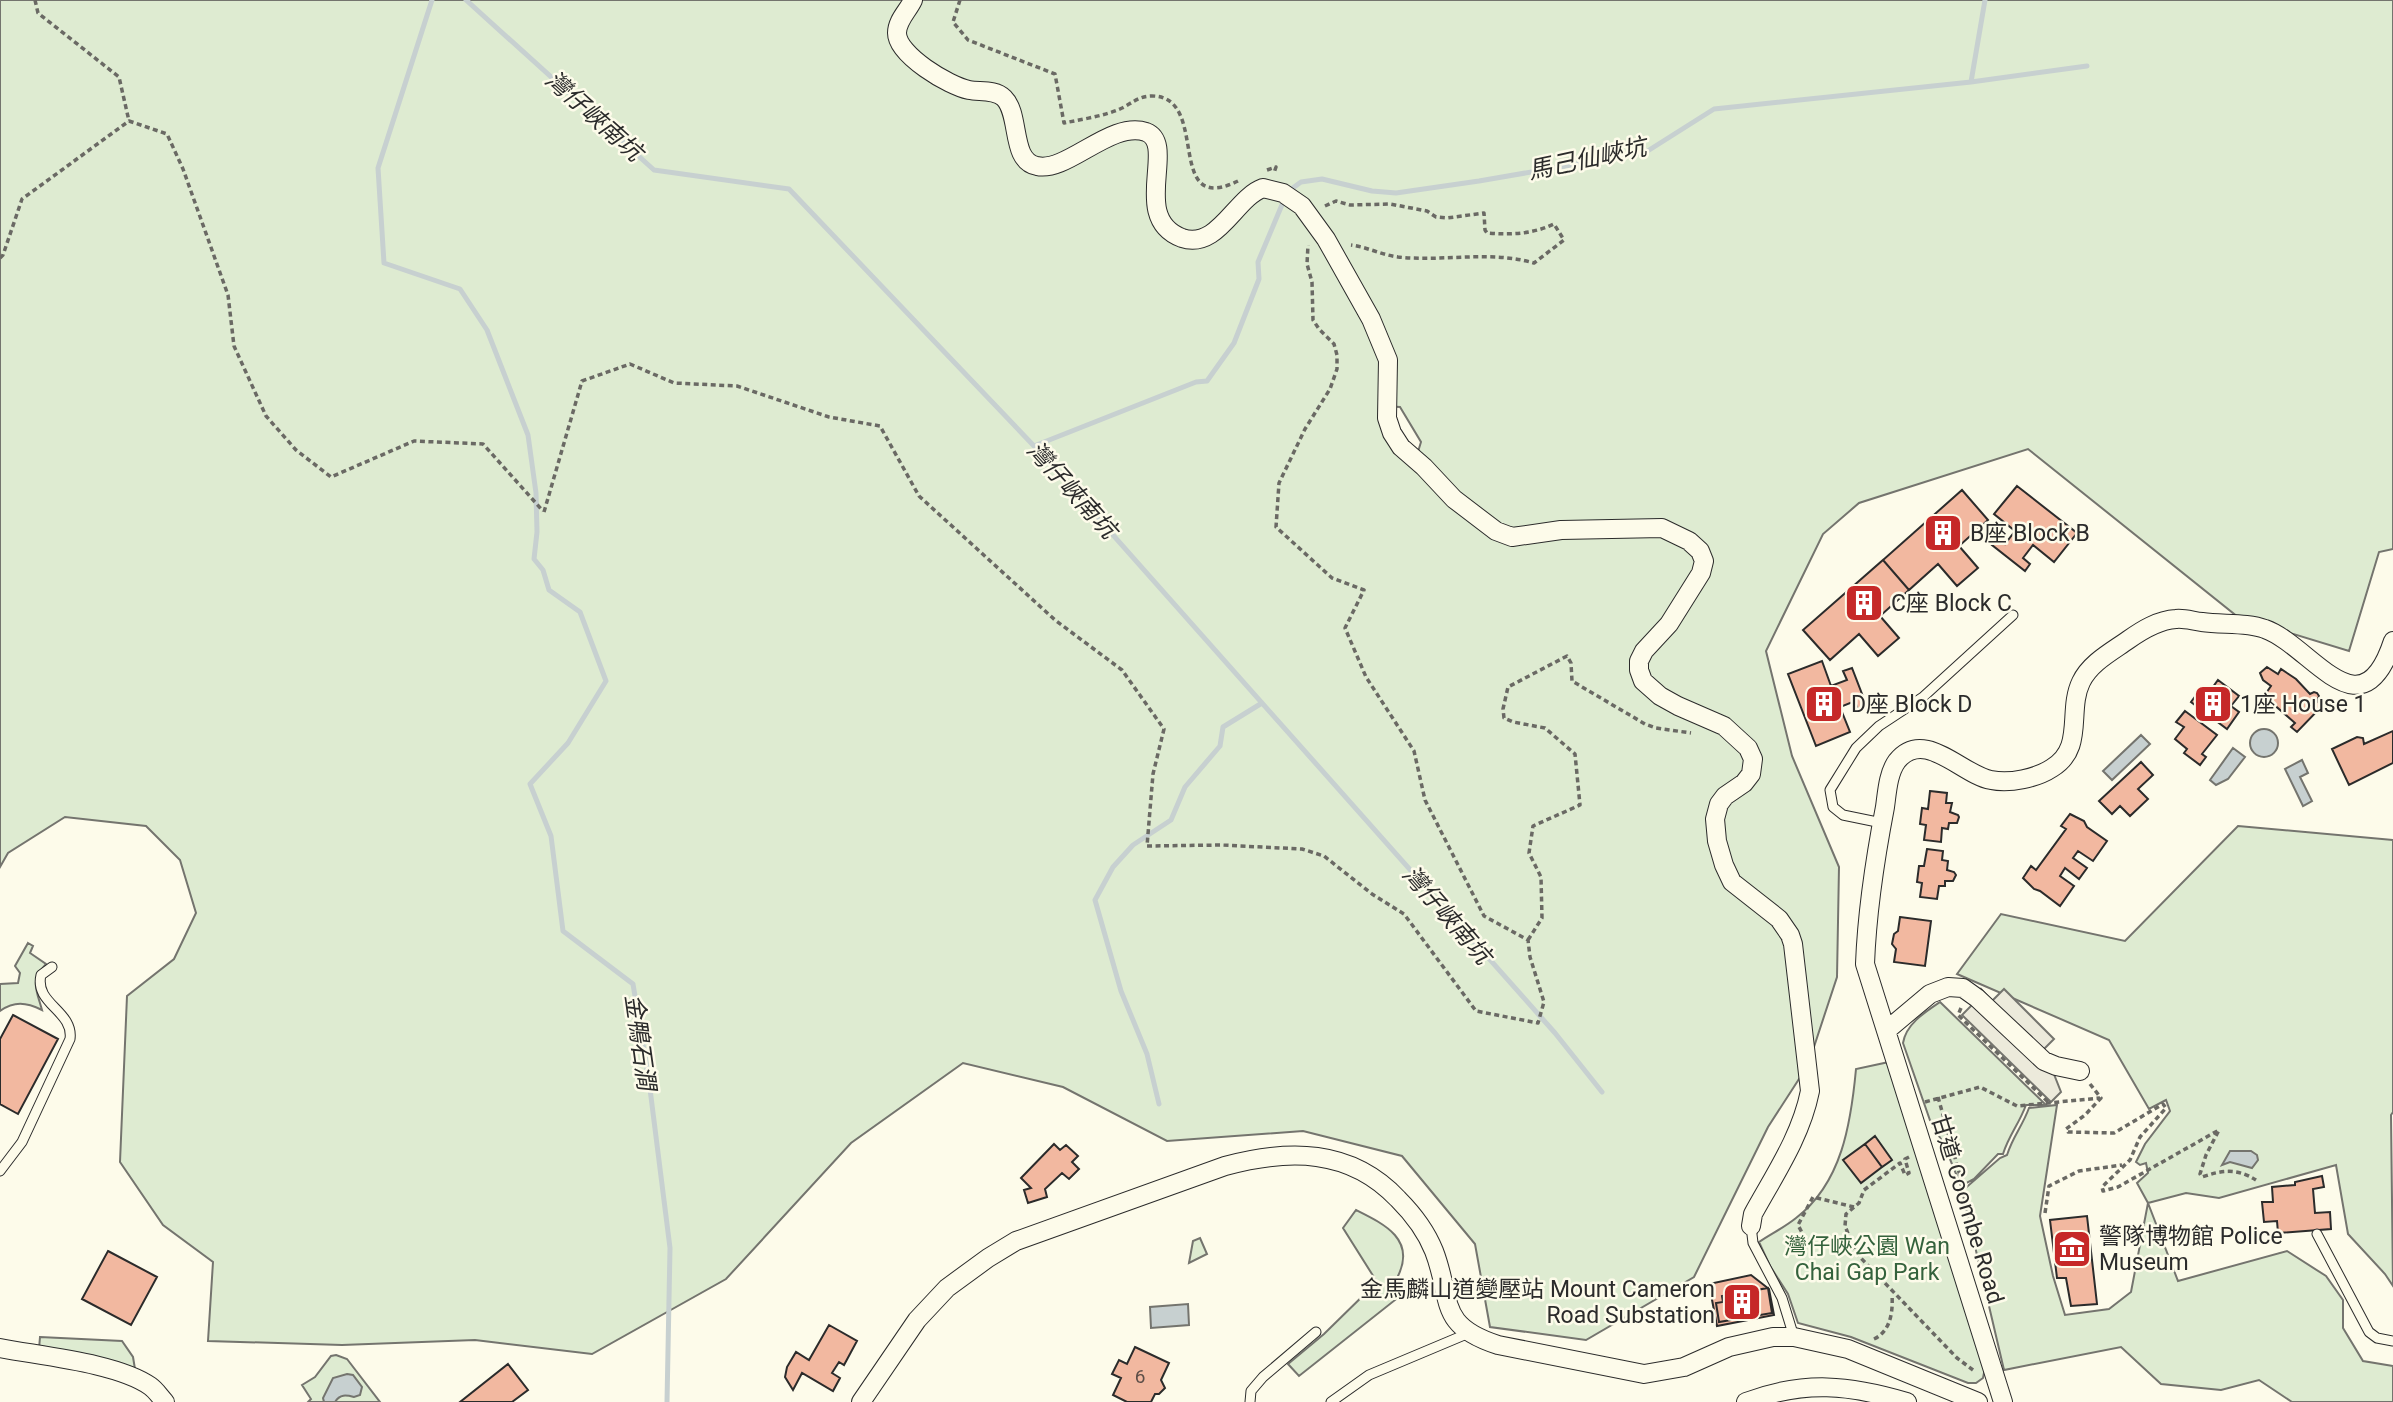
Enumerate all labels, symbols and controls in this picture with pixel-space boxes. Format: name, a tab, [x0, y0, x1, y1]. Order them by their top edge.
water label: 灣仔峽南坑	[540, 65, 650, 169]
water label: 馬己仙峽坑	[1525, 132, 1652, 185]
water label: 灣仔峽南坑	[1021, 436, 1125, 546]
building icon: B座 Block B	[1922, 512, 1964, 554]
place label: B座 Block B	[1970, 520, 2090, 547]
building icon: C座 Block C	[1843, 582, 1885, 624]
place label: C座 Block C	[1891, 590, 2012, 617]
building icon: D座 Block D	[1803, 683, 1845, 725]
building icon: 1座 House 1	[2192, 683, 2234, 725]
place label: D座 Block D	[1851, 691, 1972, 718]
place label: 1座 House 1	[2240, 691, 2367, 718]
water label: 灣仔峽南坑	[1397, 861, 1499, 972]
water label: 金鴨石澗	[619, 993, 661, 1094]
street label: 甘道 Coombe Road	[1926, 1111, 2009, 1307]
place label: 警隊博物館 Police Museum	[2099, 1223, 2283, 1276]
museum icon: 警隊博物館 Police Museum	[2051, 1228, 2093, 1270]
park label: 灣仔峽公園 Wan Chai Gap Park	[1784, 1233, 1950, 1286]
place label: 金馬麟山道變壓站 Mount Cameron Road Substation	[1360, 1276, 1715, 1329]
building icon: 金馬麟山道變壓站 Mount Cameron Road Substation	[1721, 1281, 1763, 1323]
house number: 6	[1135, 1365, 1145, 1388]

